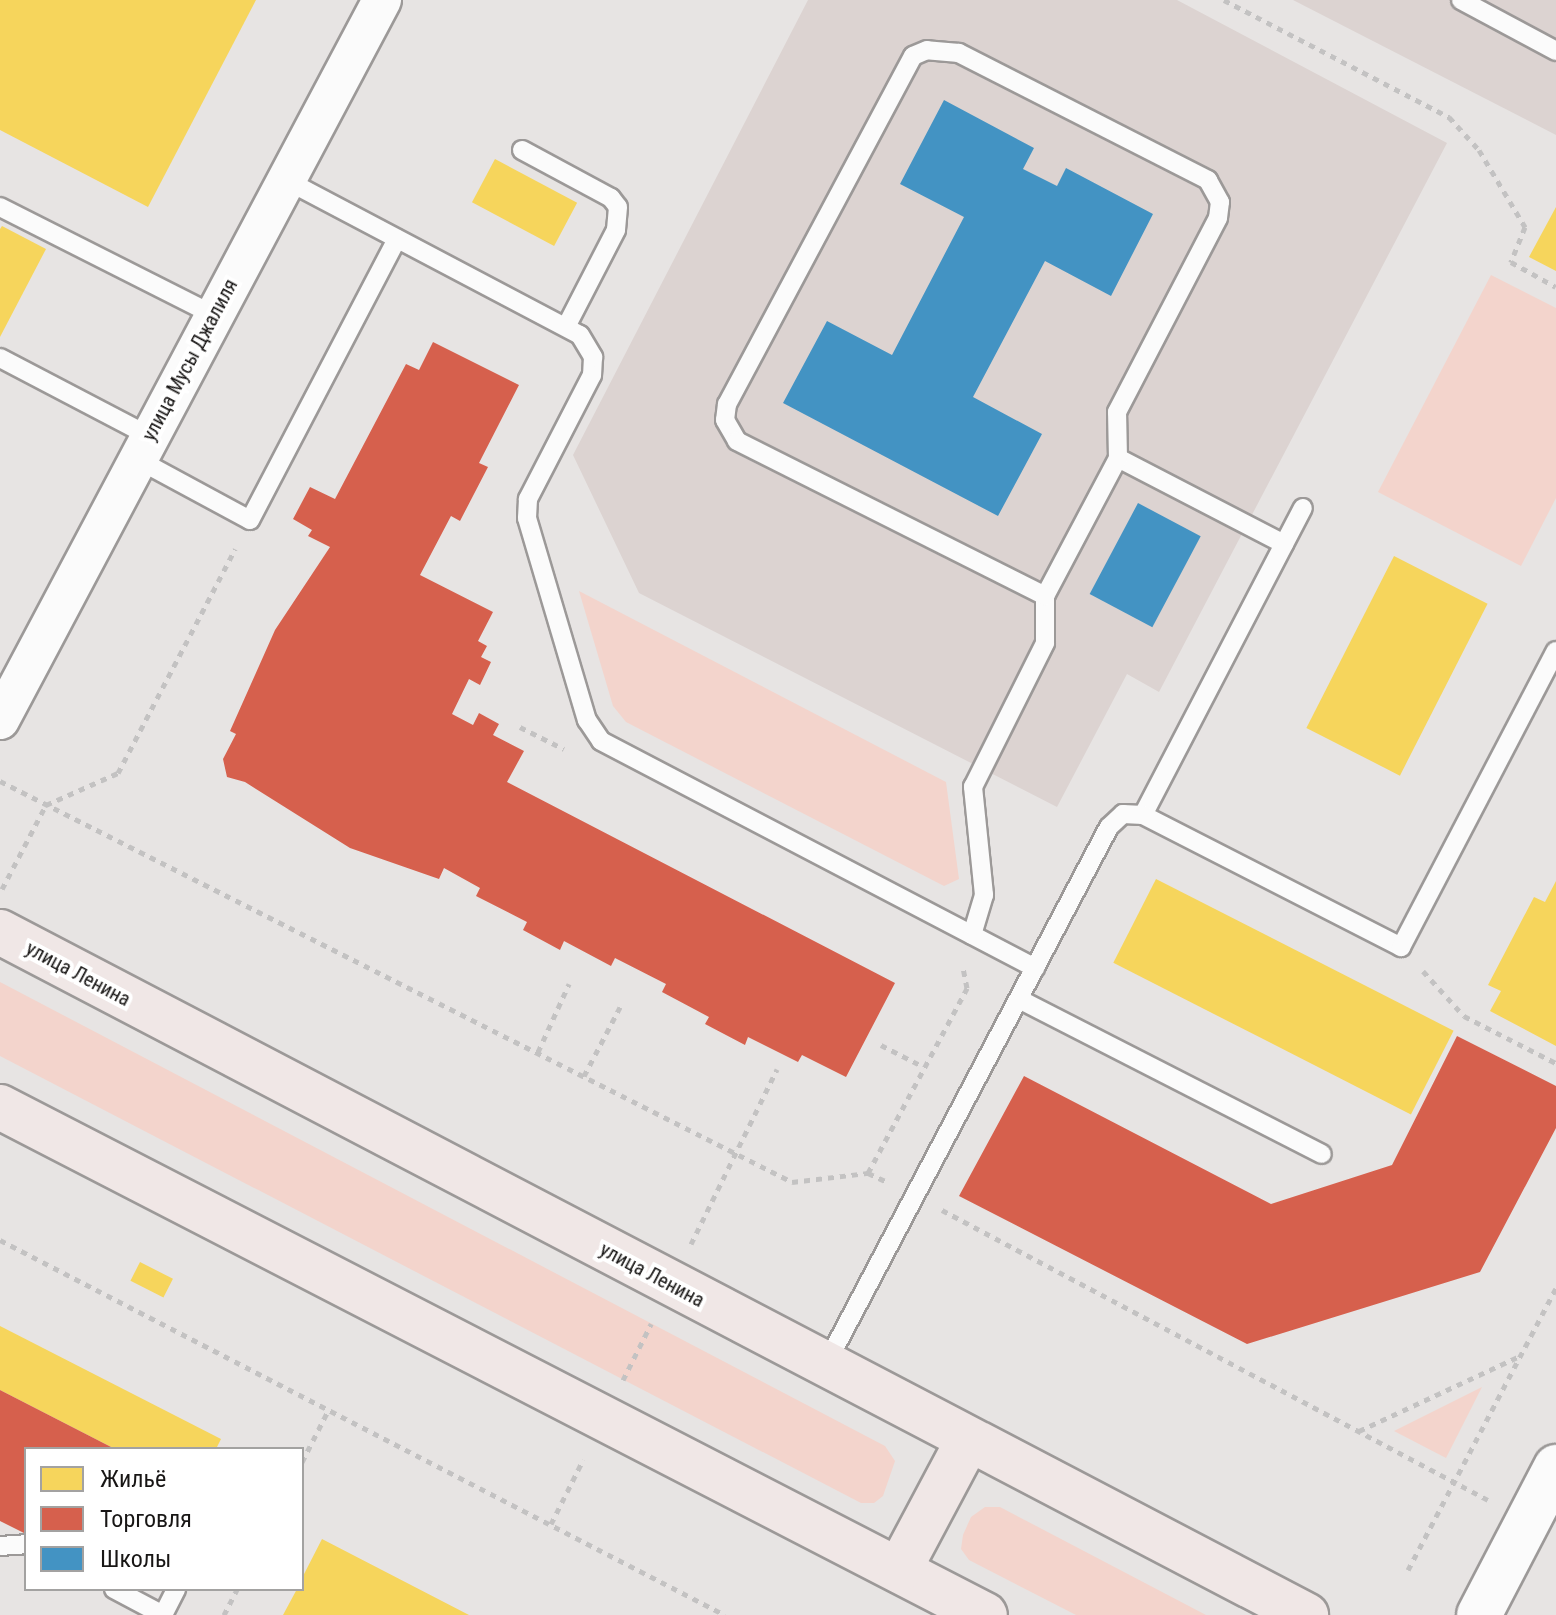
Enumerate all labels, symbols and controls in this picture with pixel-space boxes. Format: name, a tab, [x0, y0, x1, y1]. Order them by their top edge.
street label: улица Мусы Джалиля	[137, 275, 243, 445]
street label: улица Ленина	[22, 936, 134, 1012]
street label: улица Ленина	[596, 1237, 708, 1313]
legend	[24, 1447, 304, 1591]
text: Жильё	[100, 1465, 166, 1493]
text: Торговля	[100, 1505, 192, 1533]
text: Школы	[100, 1545, 171, 1573]

